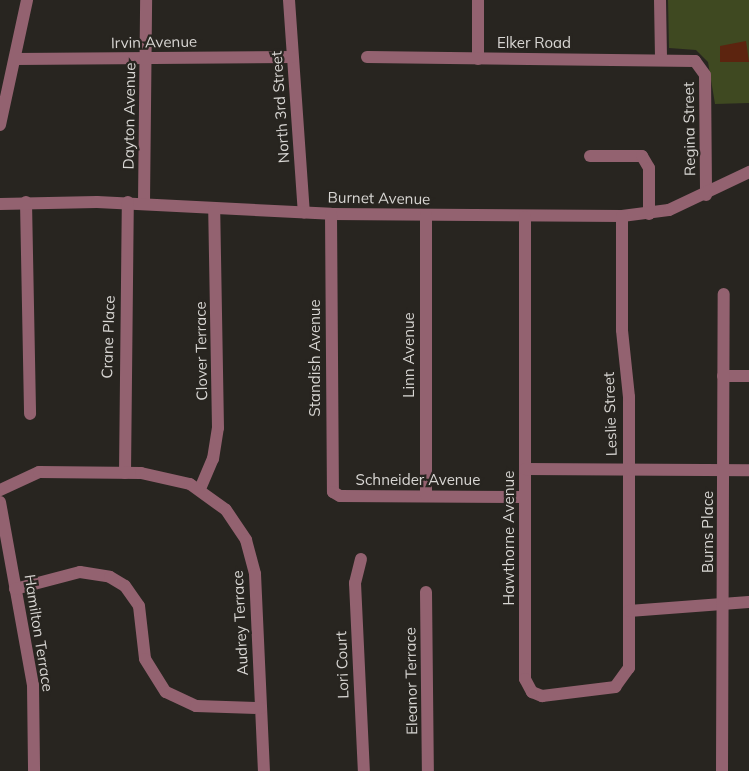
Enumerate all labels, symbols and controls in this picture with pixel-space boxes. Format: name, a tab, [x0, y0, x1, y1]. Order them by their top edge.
street label: Irvin Avenue	[111, 32, 197, 52]
street label: Elker Road	[497, 34, 571, 52]
street label: North 3rd Street	[267, 50, 293, 164]
street label: Dayton Avenue	[119, 62, 139, 170]
street label: Regina Street	[679, 82, 699, 176]
street label: Burnet Avenue	[328, 188, 430, 208]
street label: Crane Place	[98, 295, 118, 379]
street label: Standish Avenue	[306, 299, 324, 417]
street label: Clover Terrace	[191, 301, 211, 401]
street label: Linn Avenue	[400, 312, 418, 398]
street label: Leslie Street	[600, 372, 620, 456]
street label: Schneider Avenue	[356, 471, 480, 489]
street label: Hawthorne Avenue	[500, 471, 518, 605]
street label: Burns Place	[699, 491, 717, 573]
street label: Audrey Terrace	[228, 570, 252, 676]
street label: Hamilton Terrace	[21, 573, 57, 693]
street label: Eleanor Terrace	[401, 627, 421, 735]
street label: Lori Court	[332, 631, 352, 699]

